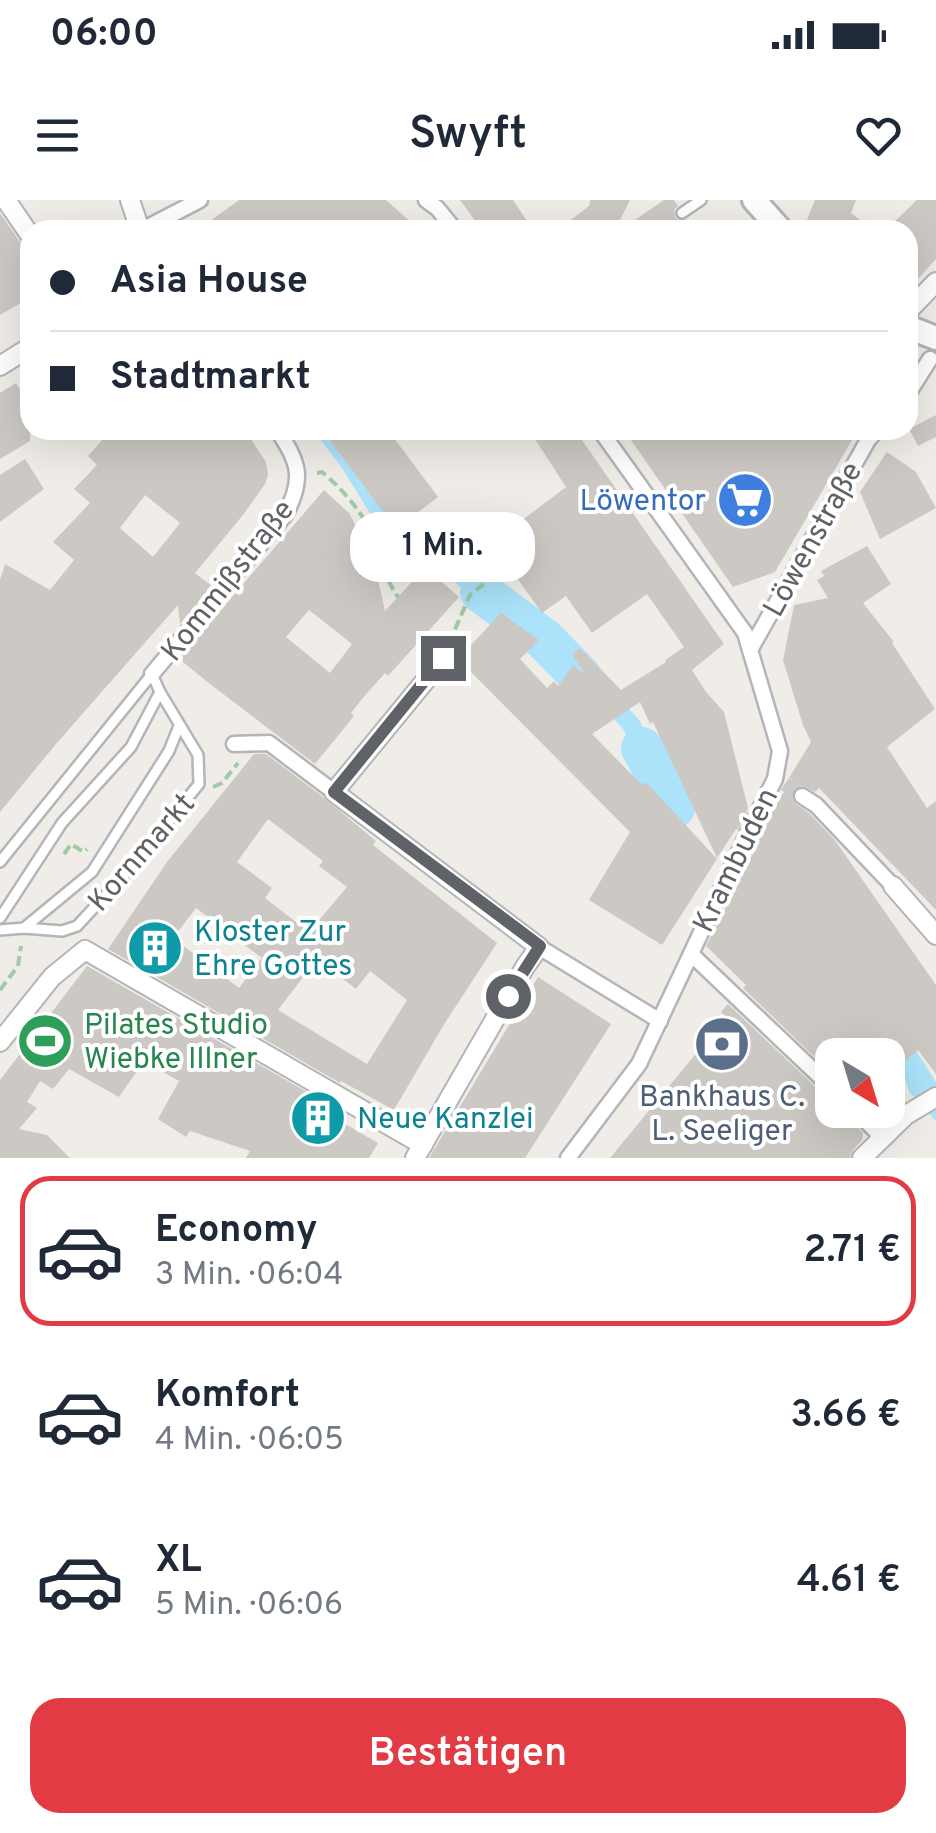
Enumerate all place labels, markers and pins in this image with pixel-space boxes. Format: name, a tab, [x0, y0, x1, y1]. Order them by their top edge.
supermarket icon: Löwentor	[715, 470, 775, 530]
place label: Löwentor	[579, 484, 706, 521]
place label: Kloster Zur Ehre Gottes	[194, 915, 352, 986]
building icon: Kloster Zur Ehre Gottes	[125, 918, 185, 978]
place label: Pilates Studio Wiebke Illner	[84, 1008, 268, 1079]
sports icon: Pilates Studio Wiebke Illner	[15, 1011, 75, 1071]
bank icon: Bankhaus C. L. Seeliger	[692, 1014, 752, 1074]
place label: Bankhaus C. L. Seeliger	[639, 1080, 805, 1151]
building icon: Neue Kanzlei	[288, 1088, 348, 1148]
place label: Neue Kanzlei	[357, 1102, 534, 1139]

